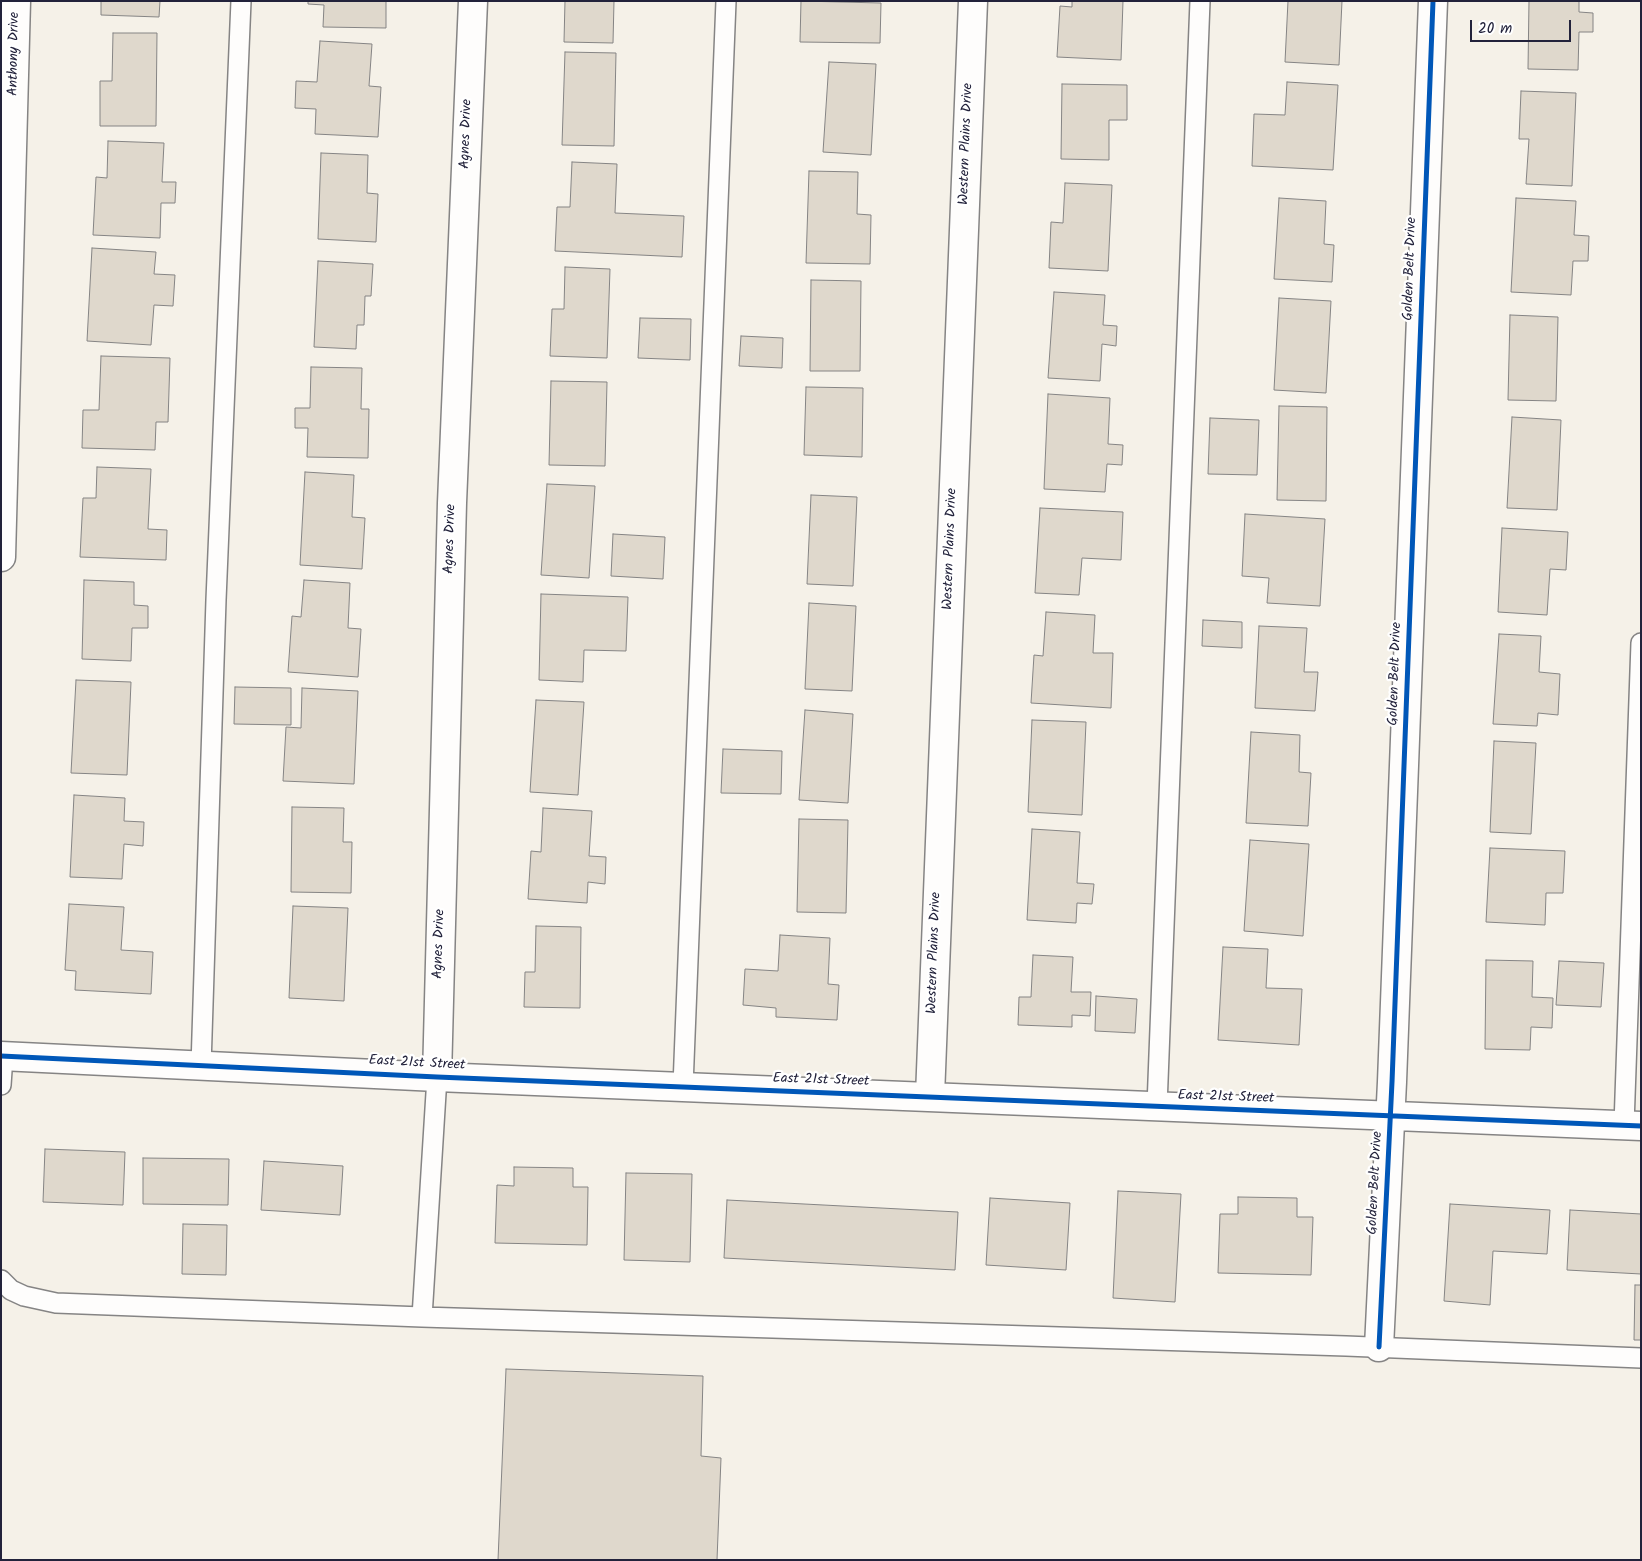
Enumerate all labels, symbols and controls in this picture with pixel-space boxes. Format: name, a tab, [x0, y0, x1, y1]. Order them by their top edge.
scale bar	[1472, 10, 1573, 42]
street label: Anthony Drive	[6, 12, 24, 96]
text: 20 m	[1478, 17, 1512, 41]
street label: Western Plains Drive	[956, 83, 978, 205]
street label: Agnes Drive	[457, 99, 477, 169]
street label: Golden Belt Drive	[1401, 217, 1421, 321]
street label: Western Plains Drive	[940, 488, 962, 610]
street label: Agnes Drive	[441, 504, 461, 574]
street label: Golden Belt Drive	[1386, 622, 1406, 726]
street label: Western Plains Drive	[924, 892, 946, 1014]
street label: Agnes Drive	[430, 909, 450, 979]
street label: East 21st Street	[368, 1053, 466, 1075]
street label: East 21st Street	[772, 1071, 870, 1091]
street label: East 21st Street	[1177, 1088, 1275, 1108]
street label: Golden Belt Drive	[1365, 1131, 1387, 1235]

